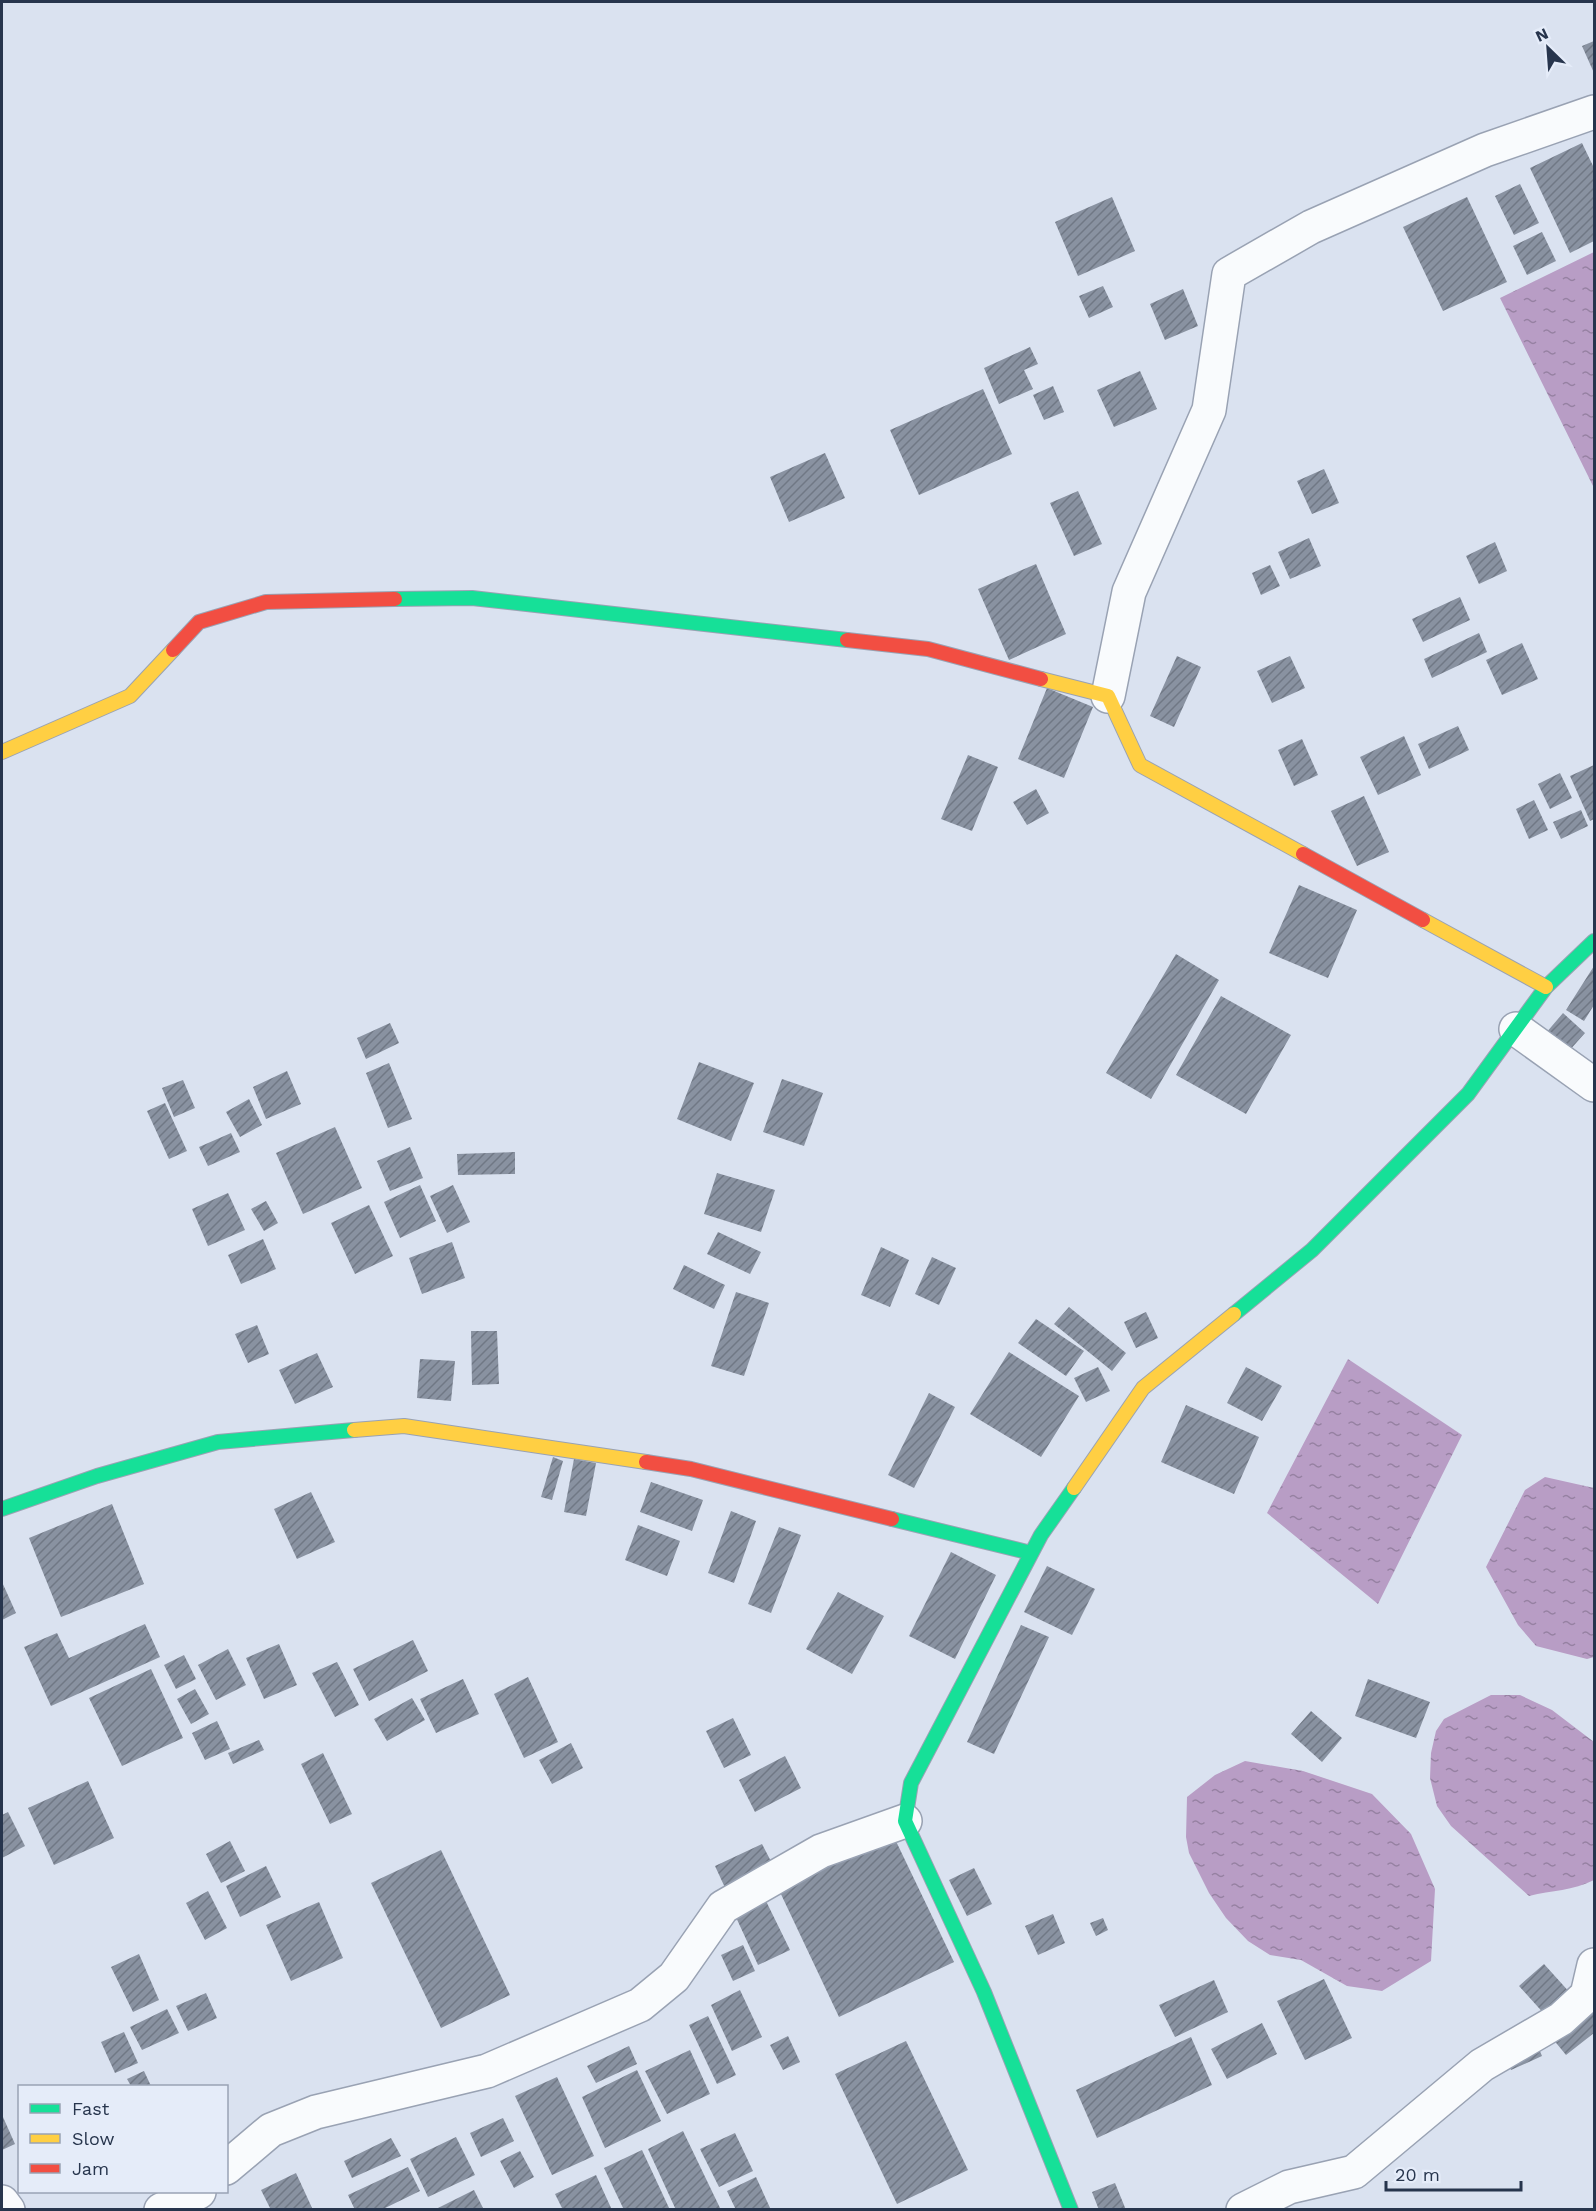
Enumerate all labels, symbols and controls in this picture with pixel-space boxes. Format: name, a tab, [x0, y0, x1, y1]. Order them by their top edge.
north arrow	[1518, 18, 1578, 78]
text: N	[1532, 24, 1551, 46]
legend	[18, 2085, 228, 2193]
text: Fast	[72, 2098, 110, 2119]
text: Slow	[72, 2128, 115, 2149]
scale bar	[1386, 2154, 1521, 2192]
text: Jam	[72, 2158, 109, 2179]
text: 20 m	[1395, 2164, 1440, 2185]

